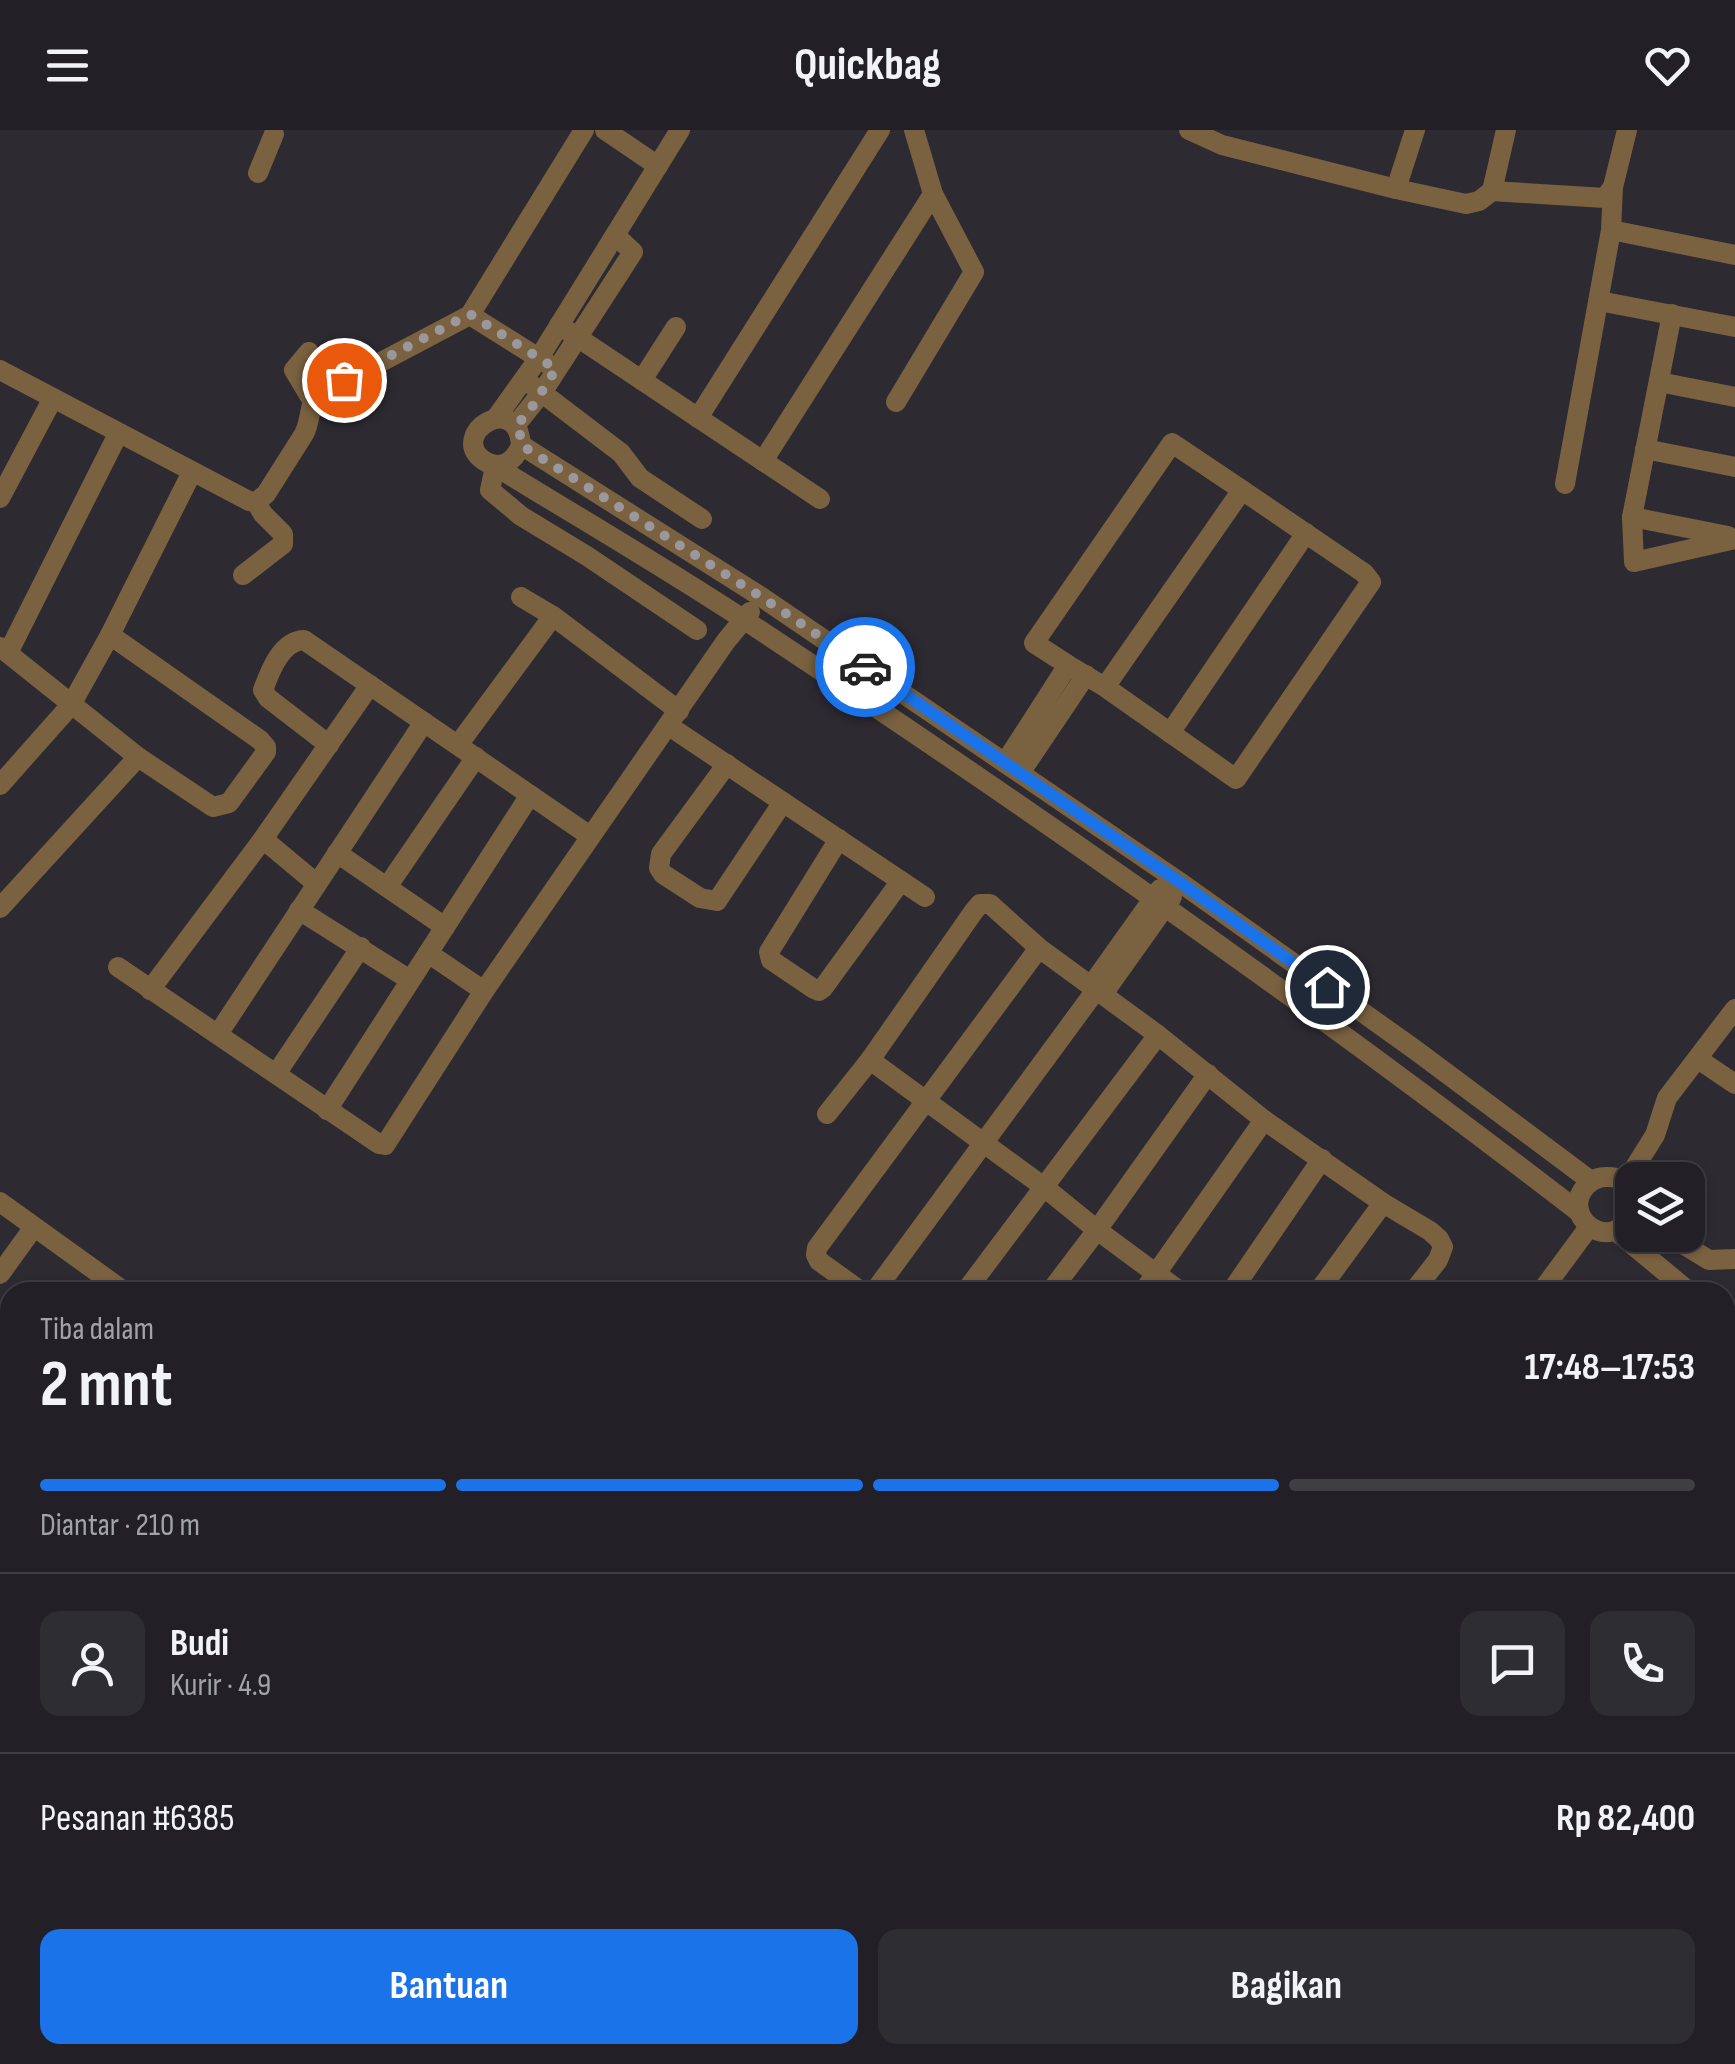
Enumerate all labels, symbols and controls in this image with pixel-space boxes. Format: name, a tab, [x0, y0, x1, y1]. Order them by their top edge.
icon: menu	[40, 38, 95, 93]
text: Quickbag	[794, 38, 941, 93]
icon: heart	[1640, 38, 1695, 93]
pin	[302, 338, 387, 423]
icon: bag	[317, 353, 372, 408]
courier	[815, 617, 915, 717]
icon: car	[838, 640, 893, 695]
pin	[1285, 945, 1370, 1030]
icon: home	[1300, 960, 1355, 1015]
map controls	[1615, 1162, 1705, 1252]
button: layers	[1615, 1162, 1705, 1252]
text: Tiba dalam	[40, 1310, 154, 1349]
text: 17:48–17:53	[1524, 1345, 1695, 1390]
text: 2 mnt	[40, 1347, 172, 1425]
text: Diantar · 210 m	[40, 1506, 200, 1545]
button: person	[40, 1611, 145, 1716]
button: chat	[1460, 1611, 1565, 1716]
button: phone	[1590, 1611, 1695, 1716]
text: Budi	[170, 1621, 229, 1666]
text: Kurir · 4.9	[170, 1666, 271, 1705]
text: Pesanan #6385	[40, 1796, 234, 1841]
text: Rp 82,400	[1556, 1796, 1695, 1841]
button: Bantuan	[40, 1929, 858, 2044]
button: Bagikan	[878, 1929, 1695, 2044]

